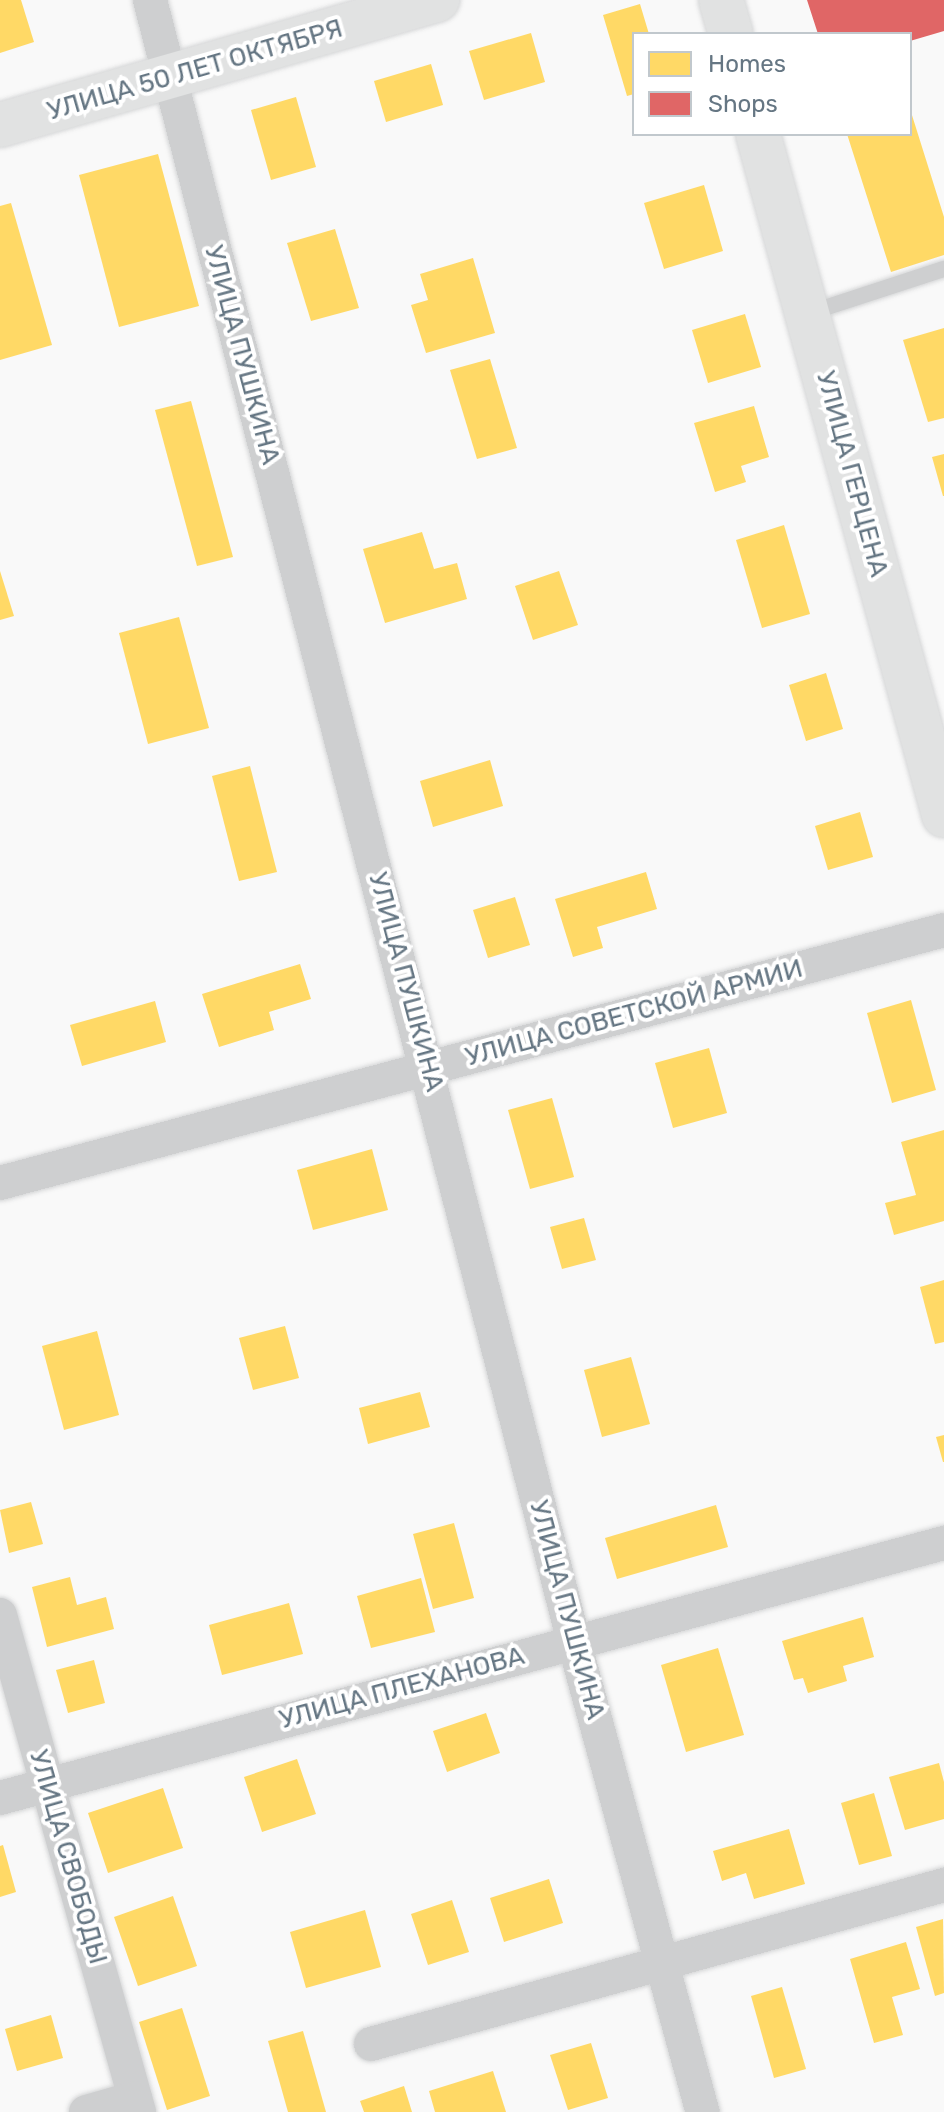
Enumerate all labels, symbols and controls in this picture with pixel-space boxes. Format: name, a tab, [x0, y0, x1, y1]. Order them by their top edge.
street label: УЛИЦА 50 ЛЕТ ОКТЯБРЯ	[44, 13, 346, 127]
legend	[632, 32, 912, 136]
text: Homes	[708, 50, 786, 78]
text: Shops	[708, 90, 778, 118]
street label: УЛИЦА ПУШКИНА	[198, 242, 286, 468]
street label: УЛИЦА ГЕРЦЕНА	[810, 368, 894, 580]
street label: УЛИЦА ПУШКИНА	[362, 869, 450, 1095]
street label: УЛИЦА СОВЕТСКОЙ АРМИИ	[462, 953, 806, 1073]
street label: УЛИЦА ПУШКИНА	[523, 1497, 611, 1723]
street label: УЛИЦА ПЛЕХАНОВА	[276, 1640, 528, 1736]
street label: УЛИЦА СВОБОДЫ	[23, 1746, 113, 1968]

